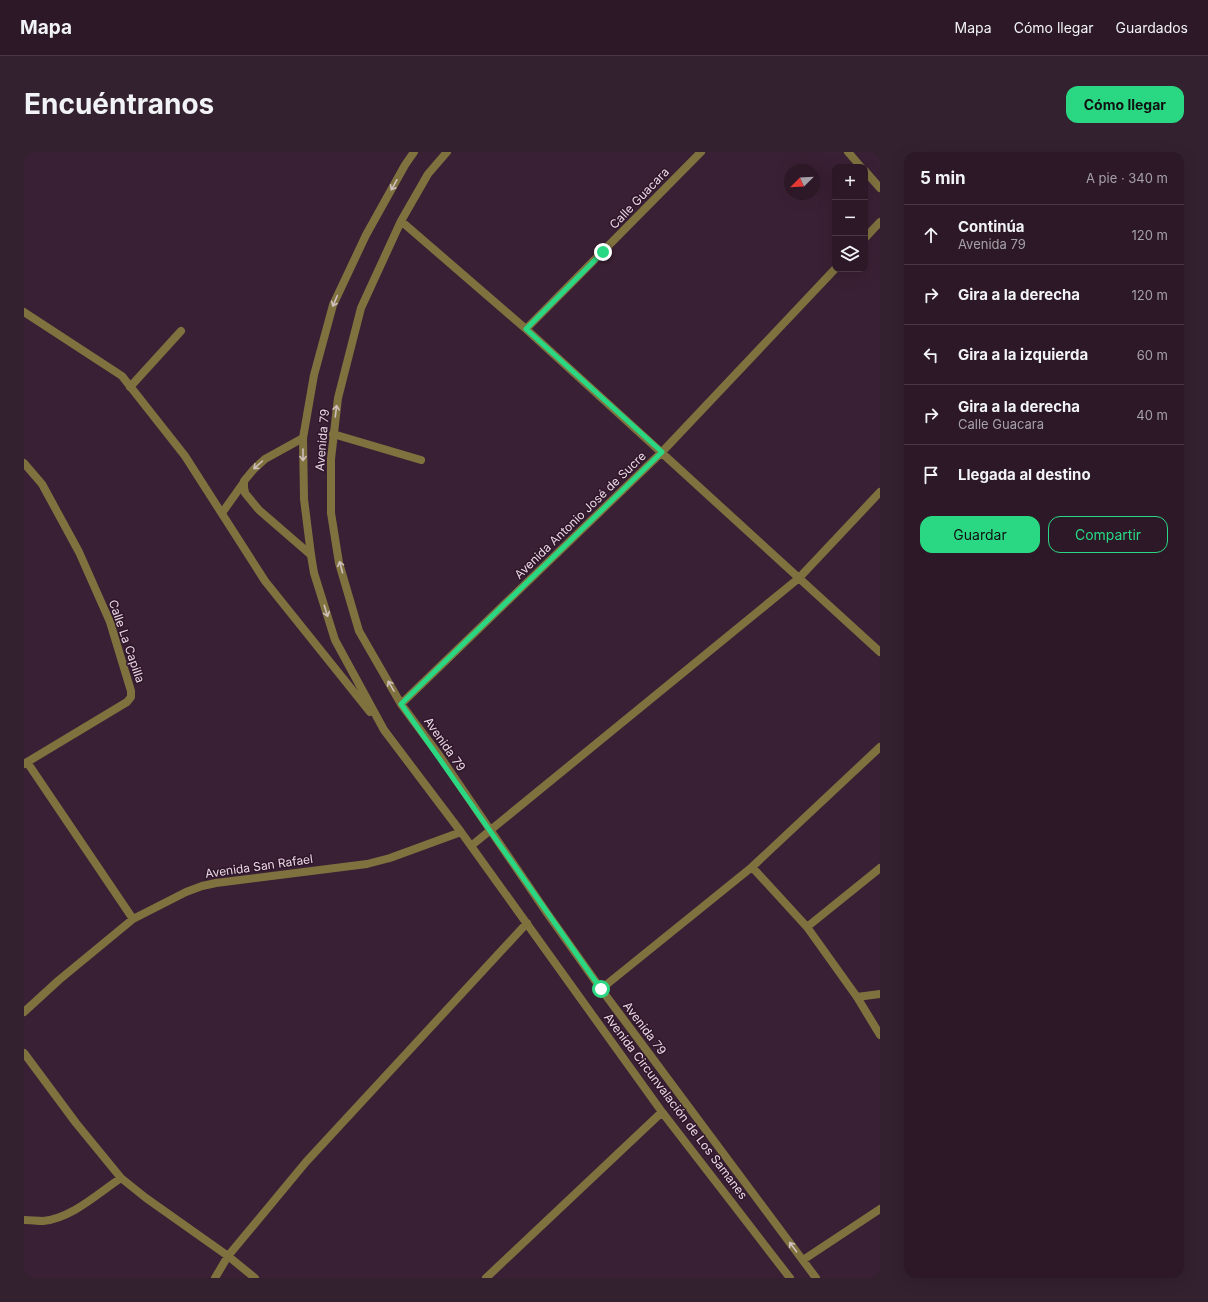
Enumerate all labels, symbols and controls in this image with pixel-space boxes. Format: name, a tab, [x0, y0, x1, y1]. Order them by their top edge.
text: Mapa	[20, 16, 72, 39]
text: Mapa	[955, 19, 992, 36]
text: Cómo llegar	[1014, 19, 1094, 36]
text: Guardados	[1116, 19, 1188, 36]
button: Cómo llegar	[1066, 86, 1184, 123]
text: Encuéntranos	[24, 87, 214, 121]
street label: Calle Guacara	[606, 164, 672, 232]
north arrow	[784, 164, 820, 200]
map controls	[832, 164, 868, 272]
button: +	[832, 164, 868, 200]
text: 5 min	[920, 168, 966, 188]
text: A pie · 340 m	[1086, 170, 1168, 186]
one-way arrow	[389, 179, 397, 191]
button: −	[832, 200, 868, 236]
text: Continúa	[958, 217, 1025, 236]
icon: ahead	[920, 224, 942, 246]
text: 120 m	[1132, 227, 1168, 243]
button: layers	[832, 236, 868, 272]
text: Avenida 79	[958, 236, 1026, 252]
route end	[594, 243, 612, 261]
icon: right	[920, 284, 942, 306]
text: Gira a la derecha	[958, 285, 1080, 304]
text: 120 m	[1132, 287, 1168, 303]
one-way arrow	[331, 295, 338, 307]
icon: left	[920, 344, 942, 366]
text: Gira a la izquierda	[958, 345, 1088, 364]
text: 60 m	[1137, 347, 1168, 363]
text: Gira a la derecha	[958, 397, 1080, 416]
icon: right	[920, 404, 942, 426]
one-way arrow	[332, 405, 340, 418]
text: 40 m	[1136, 407, 1168, 423]
street label: Avenida 79	[312, 408, 332, 472]
text: Calle Guacara	[958, 416, 1044, 432]
one-way arrow	[299, 448, 307, 461]
street label: Avenida Antonio José de Sucre	[511, 448, 649, 582]
one-way arrow	[253, 460, 263, 470]
icon: arrive	[920, 464, 942, 486]
text: Llegada al destino	[958, 465, 1091, 484]
button: Guardar	[920, 516, 1040, 553]
button: Compartir	[1048, 516, 1168, 553]
one-way arrow	[337, 561, 344, 574]
street label: Calle La Capilla	[106, 597, 148, 685]
one-way arrow	[323, 604, 330, 617]
one-way arrow	[387, 680, 395, 692]
street label: Avenida 79	[421, 714, 469, 774]
street label: Avenida San Rafael	[204, 851, 314, 881]
route start	[592, 980, 610, 998]
street label: Avenida 79	[620, 999, 670, 1057]
street label: Avenida Circunvalación de Los Samanes	[601, 1010, 751, 1202]
one-way arrow	[789, 1241, 798, 1252]

